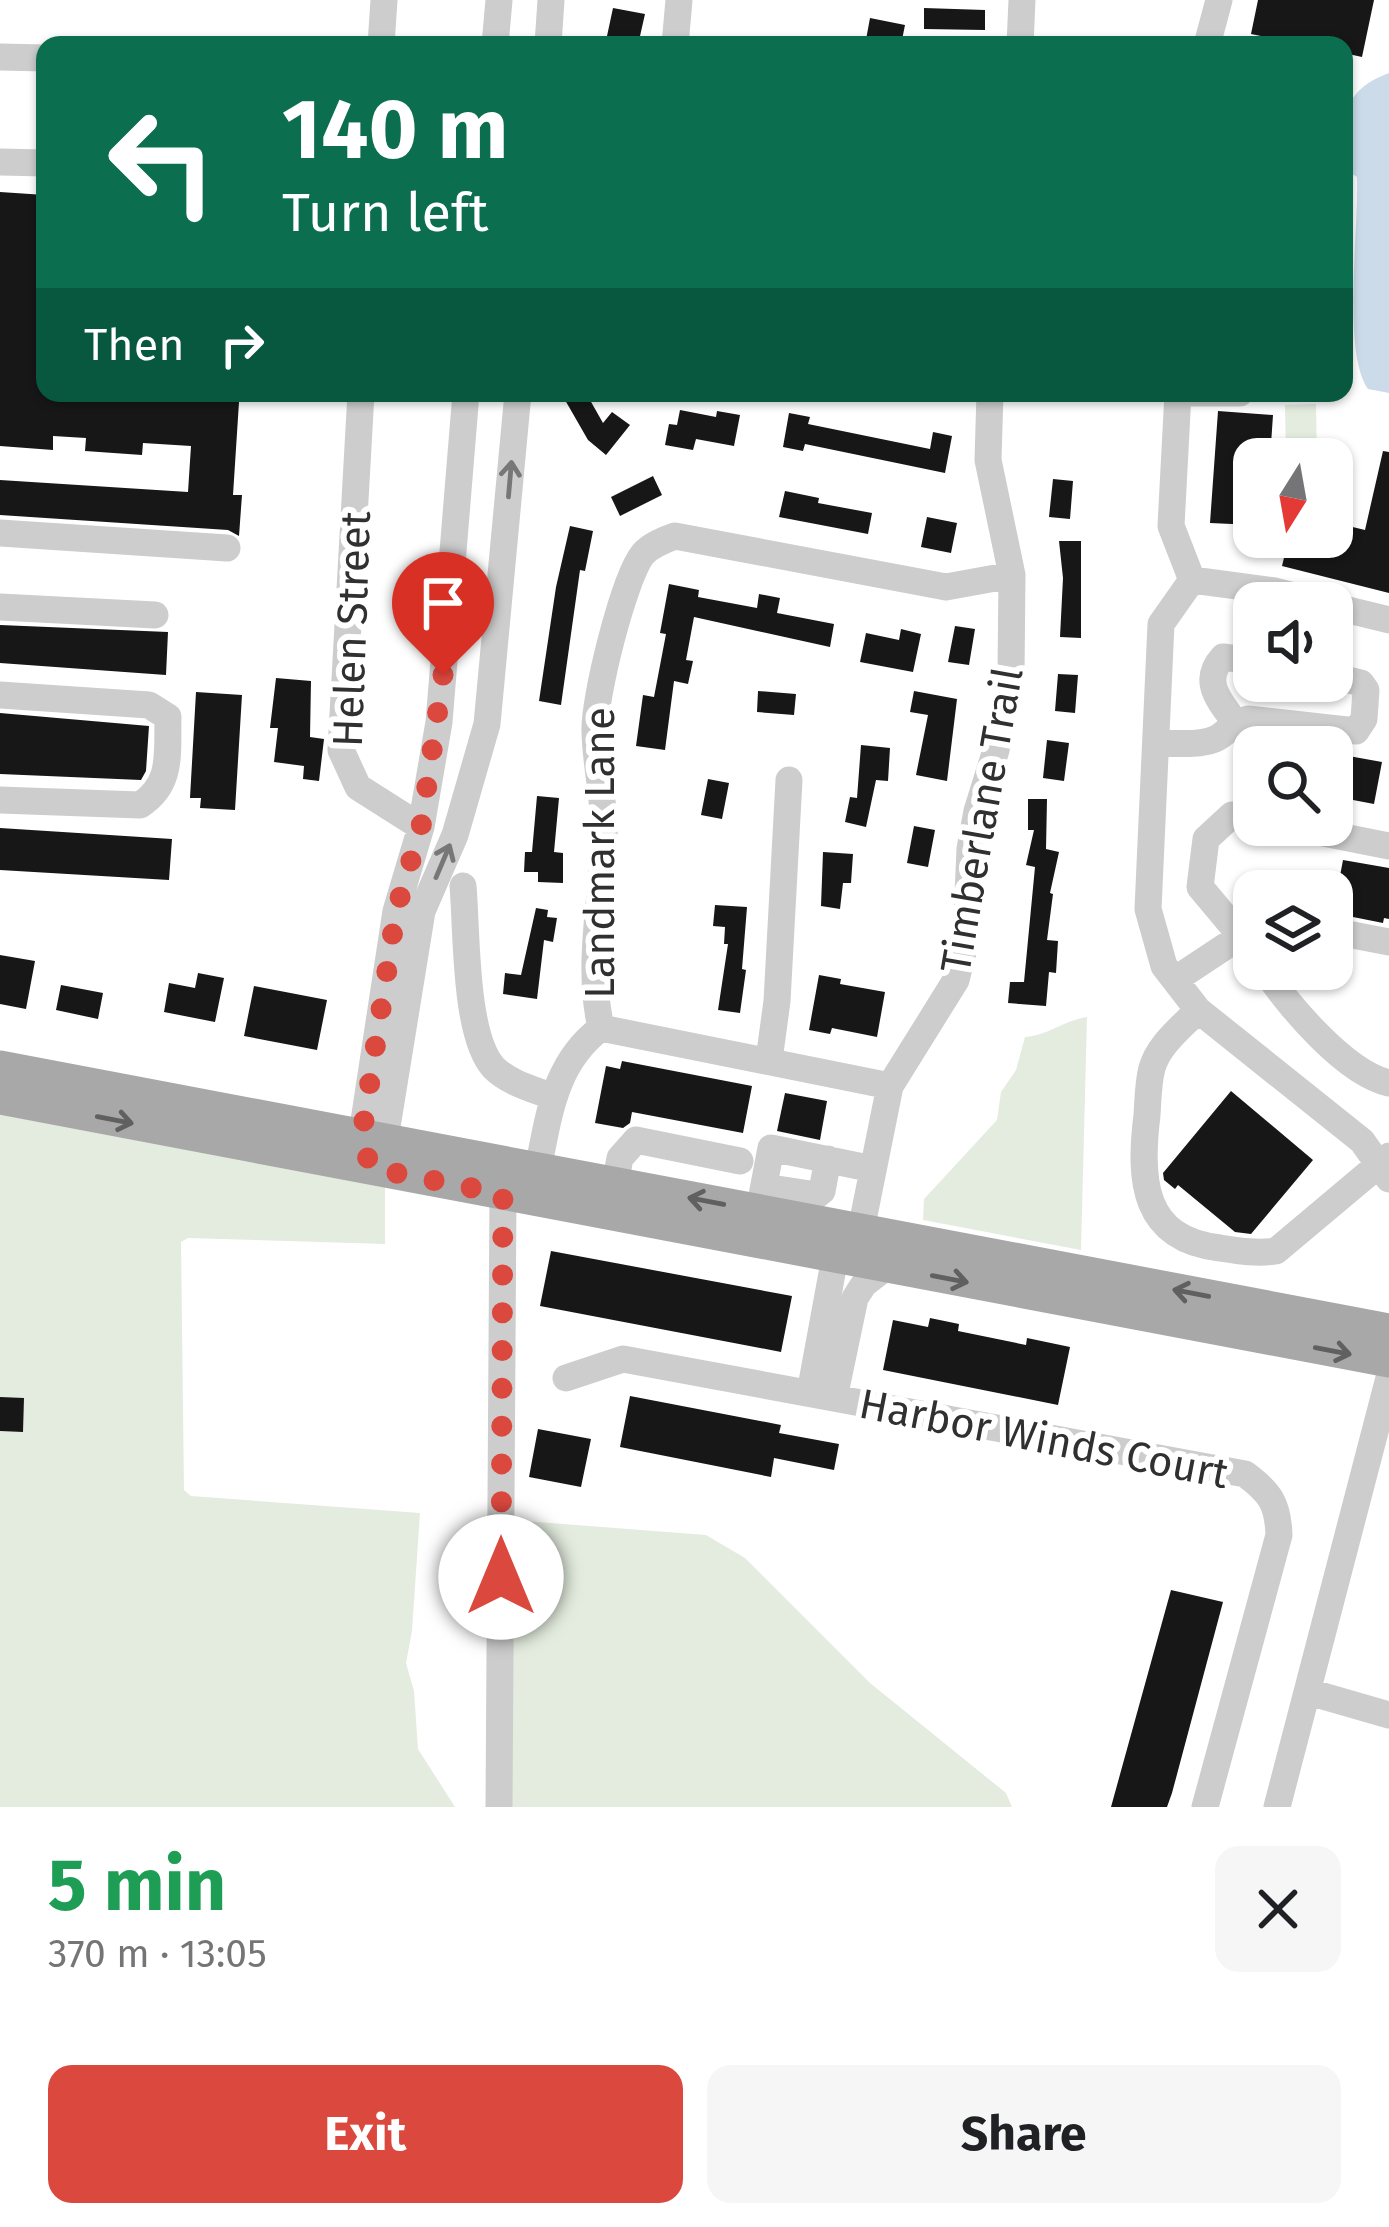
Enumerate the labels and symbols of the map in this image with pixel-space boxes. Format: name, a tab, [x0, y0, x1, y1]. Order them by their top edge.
north arrow	[1233, 438, 1353, 558]
one-way arrow	[499, 460, 522, 499]
street label: Helen Street	[323, 509, 381, 748]
pin	[392, 552, 494, 675]
street label: Timberlane Trail	[931, 663, 1033, 977]
street label: Landmark Lane	[575, 707, 625, 999]
one-way arrow	[434, 844, 456, 880]
one-way arrow	[95, 1110, 134, 1132]
one-way arrow	[687, 1189, 726, 1211]
one-way arrow	[930, 1268, 969, 1291]
one-way arrow	[1173, 1281, 1212, 1303]
one-way arrow	[1313, 1341, 1352, 1363]
street label: Harbor Winds Court	[855, 1379, 1233, 1499]
position arrow	[438, 1514, 564, 1640]

